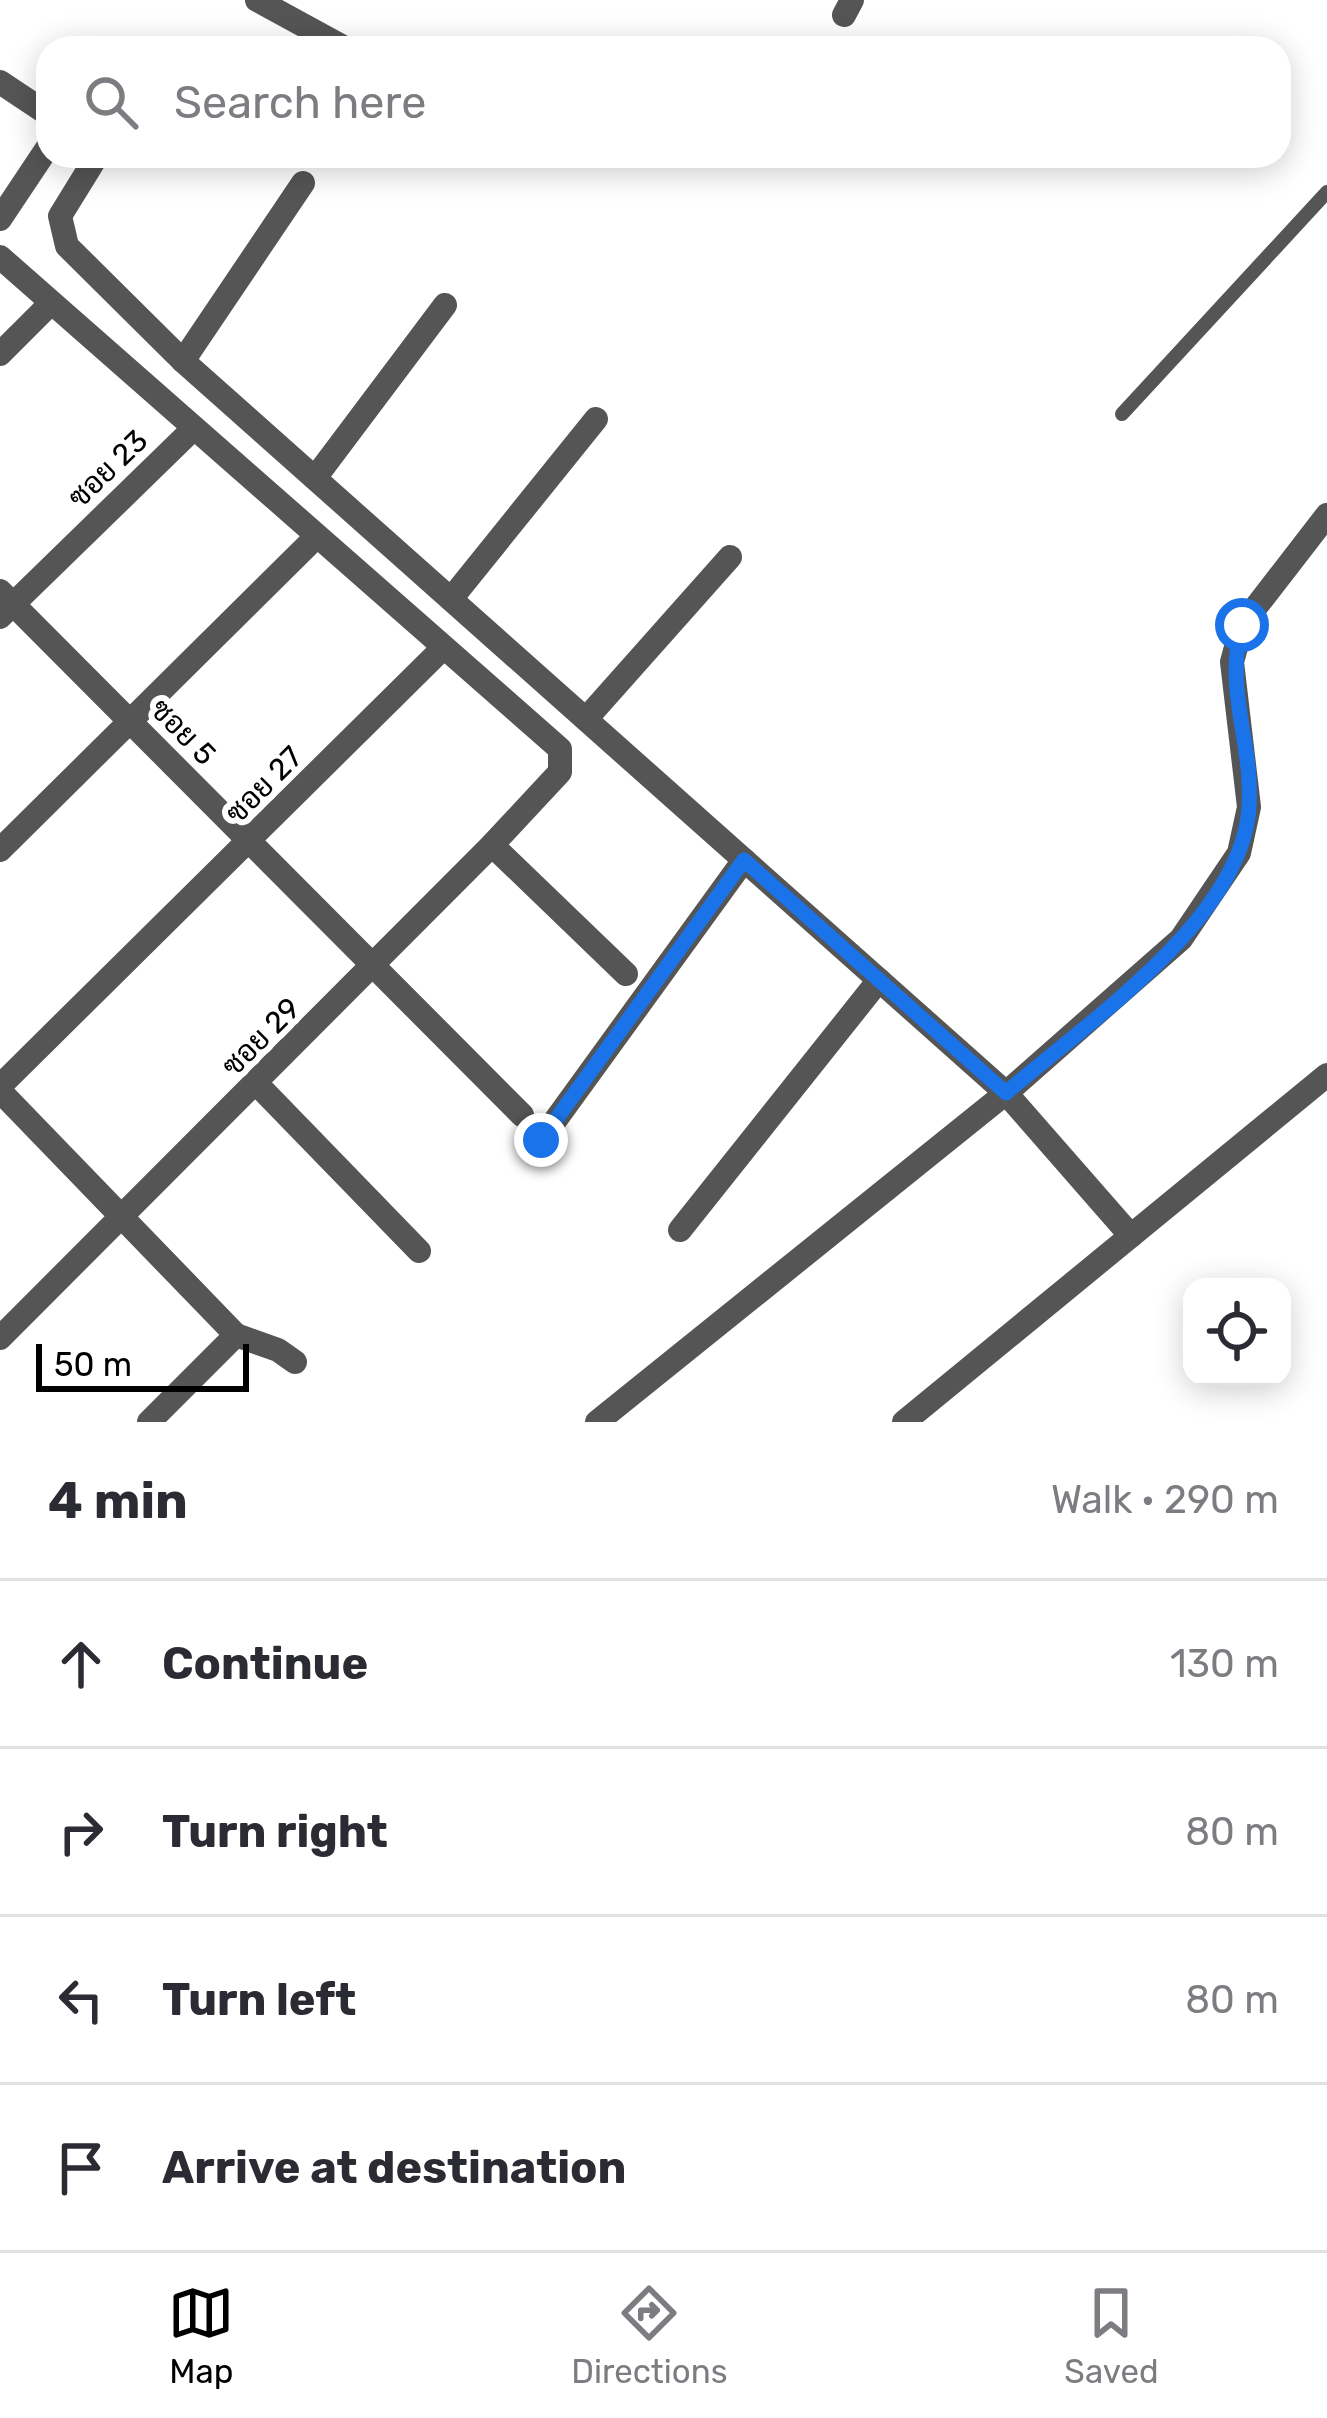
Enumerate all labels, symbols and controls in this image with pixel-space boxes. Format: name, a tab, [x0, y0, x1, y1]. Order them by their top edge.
search box	[36, 36, 1291, 168]
icon: search	[78, 69, 144, 135]
text: Search here	[174, 76, 426, 129]
street label: ซอย 23	[61, 423, 155, 515]
route start	[1215, 598, 1269, 652]
street label: ซอย 5	[143, 691, 223, 773]
street label: ซอย 27	[218, 739, 310, 831]
street label: ซอย 29	[214, 990, 308, 1084]
route end	[514, 1113, 568, 1167]
map controls	[1183, 1278, 1291, 1386]
button: locate	[1183, 1278, 1291, 1386]
scale bar	[36, 1338, 249, 1391]
text: 50 m	[54, 1345, 132, 1384]
text: 4 min	[48, 1470, 188, 1531]
text: Walk · 290 m	[1051, 1477, 1279, 1523]
icon: ahead	[48, 1631, 114, 1697]
text: Continue	[162, 1637, 368, 1690]
text: 130 m	[1170, 1641, 1279, 1687]
icon: right	[48, 1799, 114, 1865]
text: Turn right	[162, 1805, 388, 1858]
text: 80 m	[1185, 1809, 1279, 1855]
icon: left	[48, 1967, 114, 2033]
text: Turn left	[162, 1973, 356, 2026]
text: 80 m	[1185, 1977, 1279, 2023]
icon: arrive	[48, 2135, 114, 2201]
text: Arrive at destination	[162, 2141, 627, 2194]
tab: Map	[168, 2280, 234, 2391]
tab: Directions	[571, 2280, 728, 2391]
tab: Saved	[1064, 2280, 1159, 2391]

